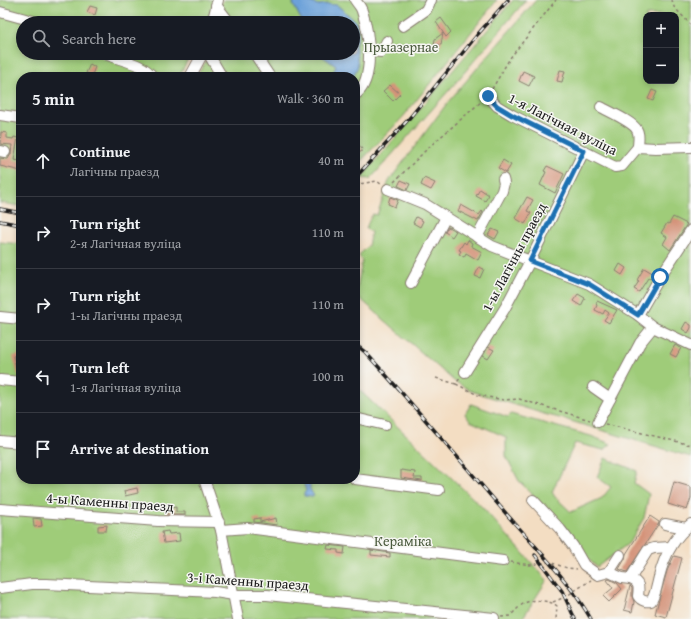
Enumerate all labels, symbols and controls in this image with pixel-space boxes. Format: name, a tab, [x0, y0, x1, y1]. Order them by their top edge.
map controls	[643, 12, 679, 84]
button: +	[643, 12, 679, 48]
search box	[16, 16, 360, 60]
icon: search	[30, 27, 52, 49]
text: Search here	[62, 28, 136, 49]
park label: Прыазернае	[364, 37, 439, 57]
button: −	[643, 48, 679, 84]
text: 5 min	[32, 86, 74, 111]
route end	[479, 87, 497, 105]
street label: 1-я Лагічная вуліца	[505, 88, 621, 160]
text: Walk · 360 m	[277, 89, 344, 108]
text: Continue	[70, 141, 131, 162]
icon: ahead	[32, 150, 54, 172]
text: 40 m	[318, 151, 344, 170]
text: Лагічны праезд	[70, 162, 159, 181]
street label: 1-ы Лагічны праезд	[477, 199, 551, 315]
text: Turn right	[70, 213, 141, 234]
icon: right	[32, 222, 54, 244]
text: 110 m	[312, 223, 344, 242]
text: 2-я Лагічная вуліца	[70, 234, 181, 253]
route start	[651, 268, 669, 286]
text: Turn right	[70, 285, 141, 306]
icon: right	[32, 294, 54, 316]
text: 110 m	[312, 295, 344, 314]
text: 1-ы Лагічны праезд	[70, 306, 182, 325]
text: Turn left	[70, 357, 129, 378]
icon: left	[32, 366, 54, 388]
text: 100 m	[312, 367, 344, 386]
text: 1-я Лагічная вуліца	[70, 378, 181, 397]
icon: arrive	[32, 438, 54, 460]
text: Arrive at destination	[70, 438, 209, 459]
street label: 4-ы Каменны праезд	[46, 488, 175, 516]
park label: Кераміка	[374, 531, 432, 551]
street label: 3-і Каменны праезд	[186, 567, 310, 595]

